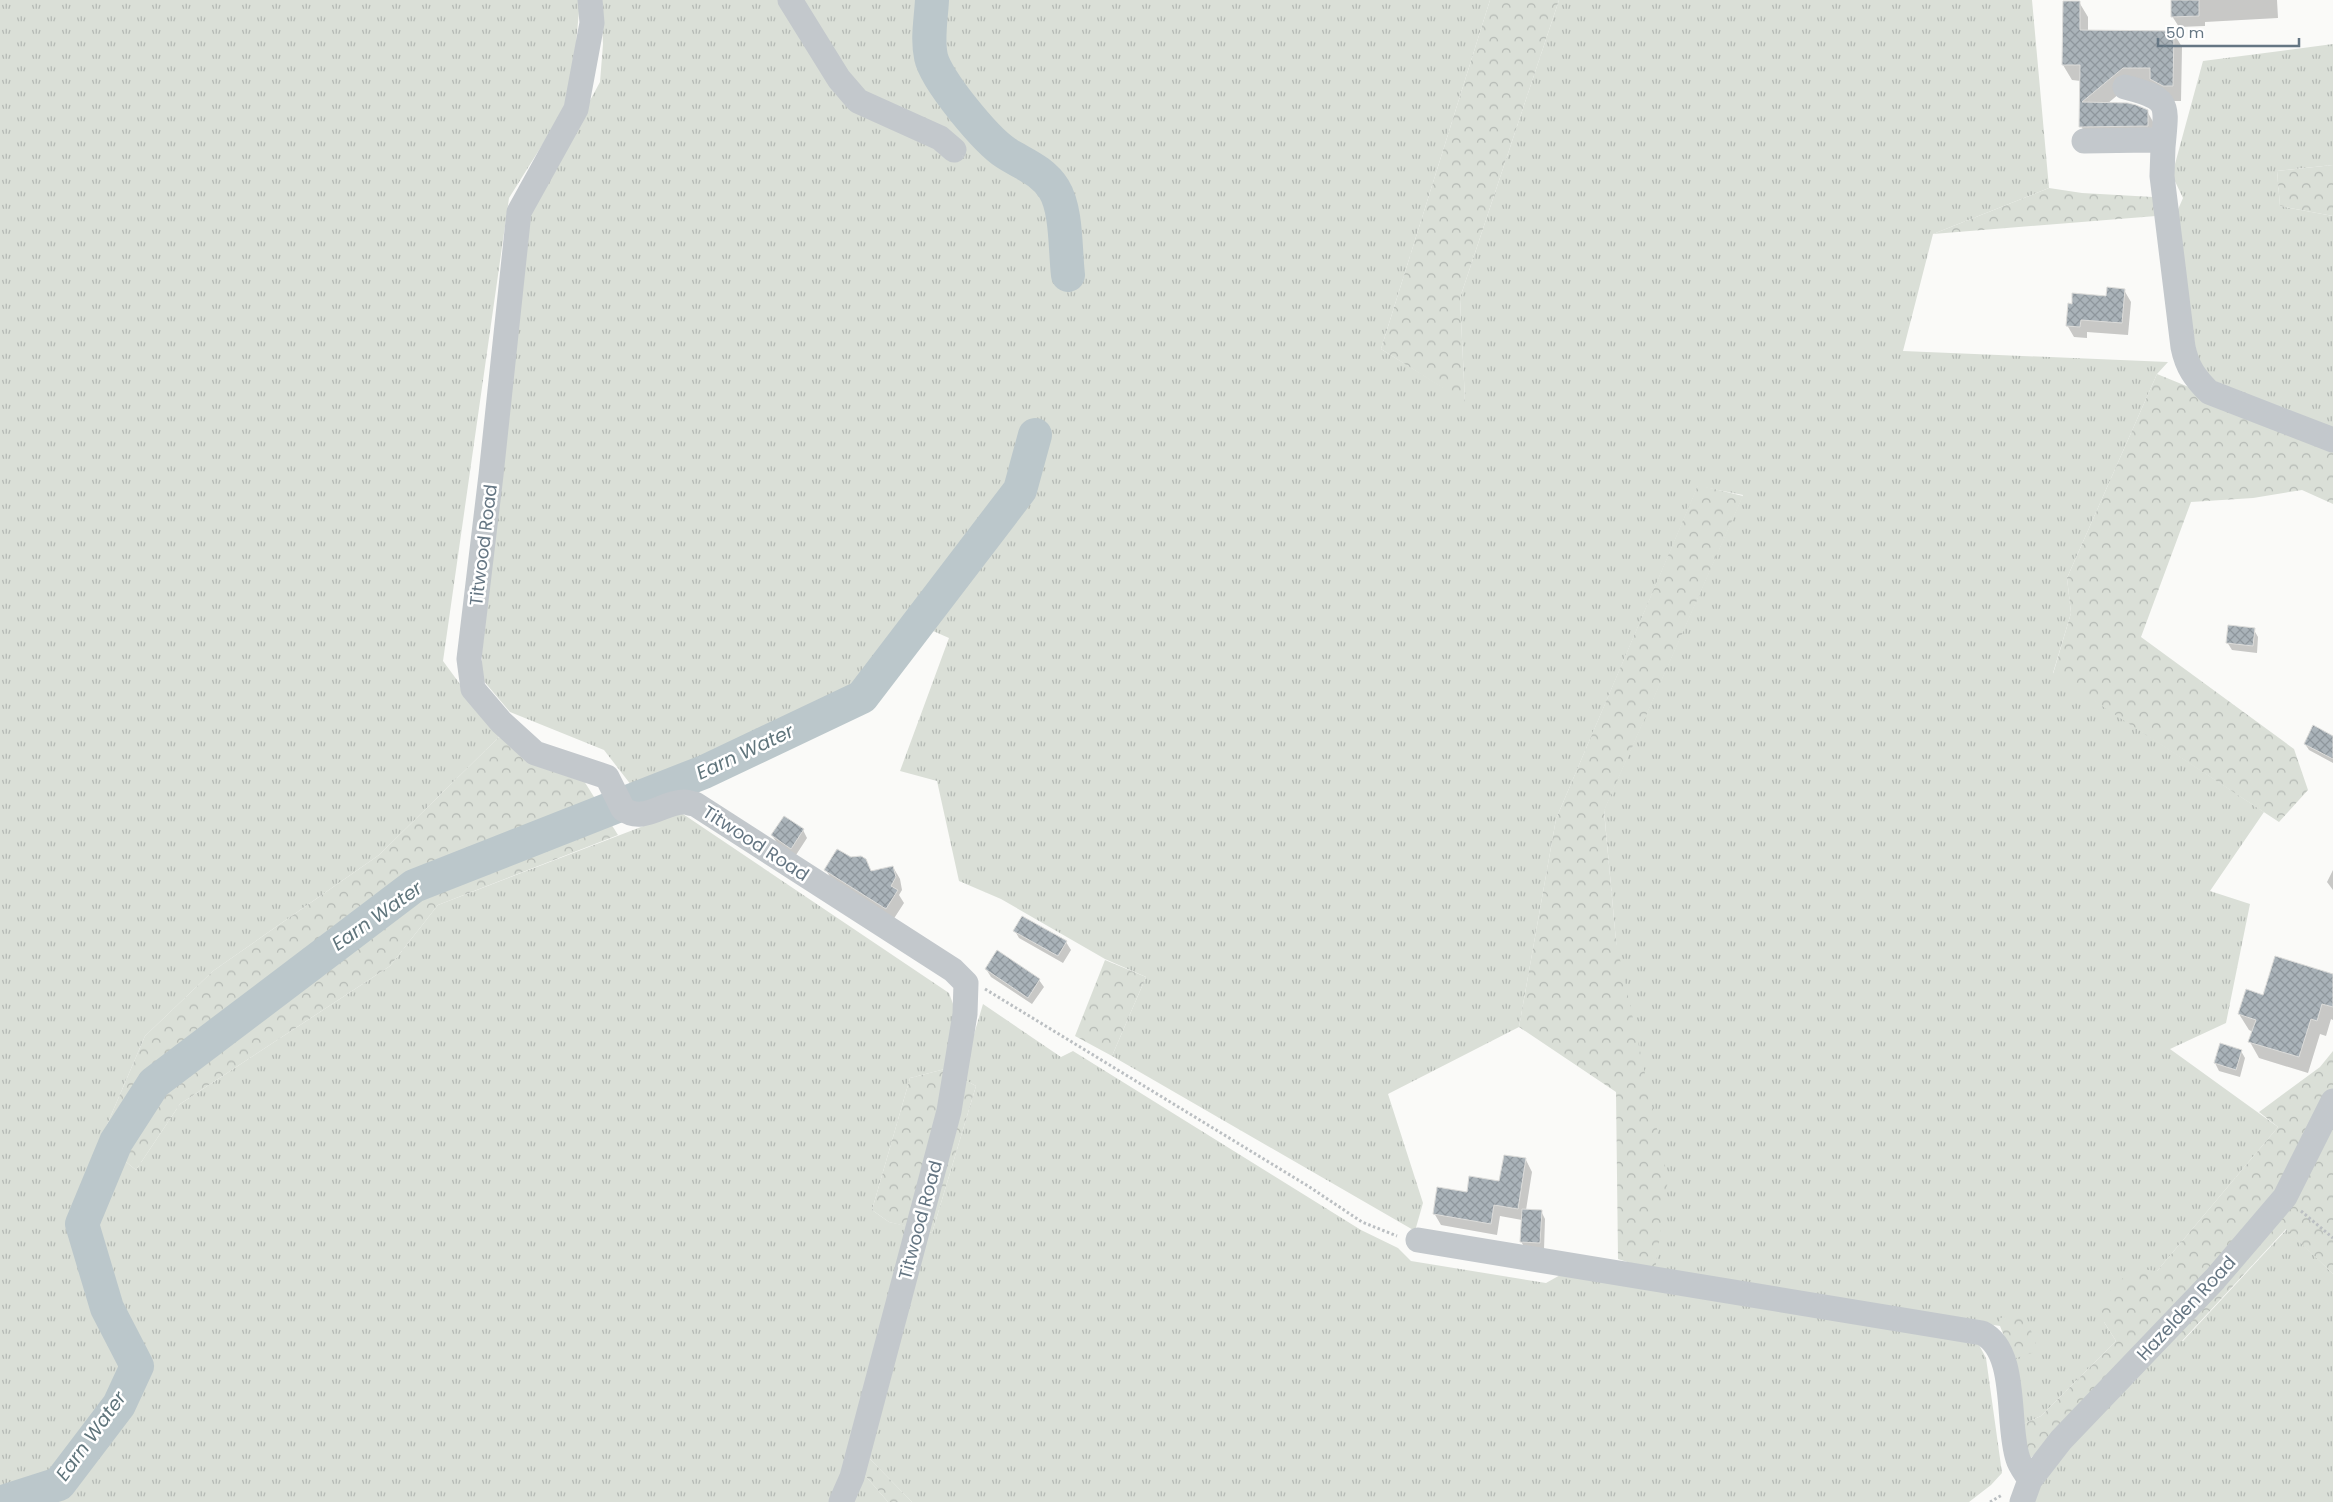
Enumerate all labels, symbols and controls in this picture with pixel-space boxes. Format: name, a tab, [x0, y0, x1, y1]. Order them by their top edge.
scale bar	[2158, 15, 2299, 47]
text: 50 m	[2166, 22, 2204, 43]
street label: Titwood Road	[463, 483, 503, 607]
water label: Earn Water	[692, 717, 799, 786]
street label: Titwood Road	[698, 799, 814, 887]
water label: Earn Water	[326, 874, 428, 957]
street label: Titwood Road	[892, 1158, 948, 1282]
street label: Hazelden Road	[2131, 1250, 2241, 1366]
water label: Earn Water	[49, 1385, 133, 1486]

